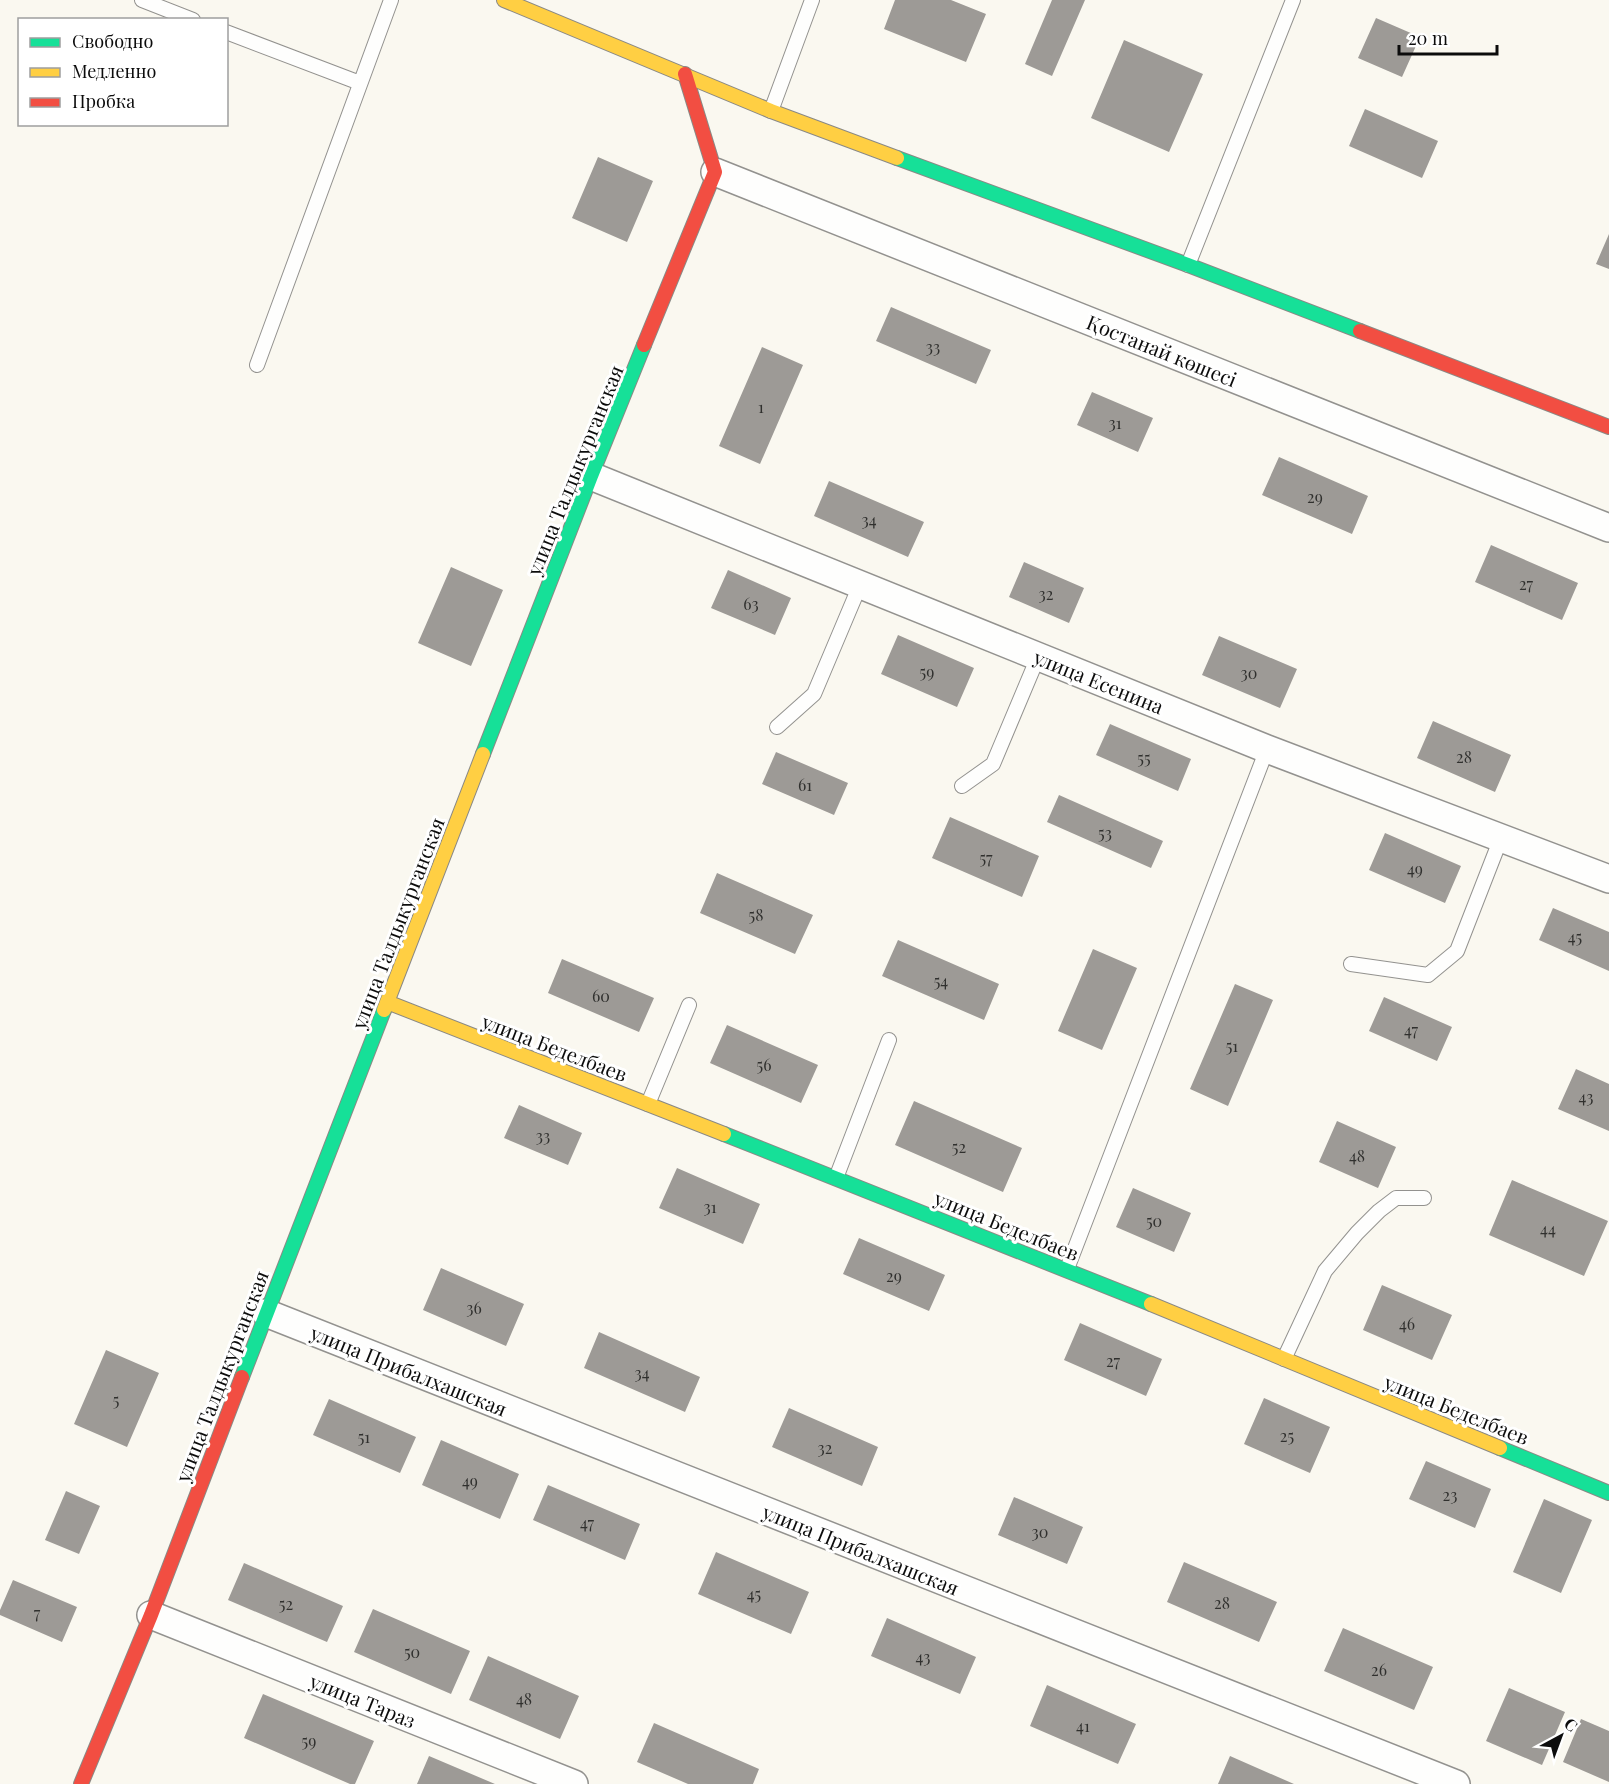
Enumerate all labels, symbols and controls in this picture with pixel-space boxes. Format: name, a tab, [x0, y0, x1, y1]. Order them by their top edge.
legend	[18, 18, 228, 126]
scale bar	[1399, 18, 1496, 56]
text: 20 m	[1408, 26, 1448, 50]
text: Свободно	[72, 29, 153, 53]
text: Медленно	[72, 59, 157, 83]
text: Пробка	[72, 89, 135, 113]
street label: Қостанай көшесі	[1083, 308, 1241, 392]
house number: 33	[926, 336, 940, 357]
street label: улица Талдыкурганская	[519, 361, 629, 580]
house number: 1	[758, 396, 764, 417]
house number: 31	[1108, 412, 1122, 433]
house number: 29	[1307, 486, 1323, 507]
house number: 34	[861, 509, 877, 530]
house number: 27	[1519, 573, 1534, 594]
house number: 32	[1039, 583, 1053, 604]
house number: 63	[743, 593, 759, 614]
street label: улица Есенина	[1029, 642, 1168, 719]
house number: 59	[920, 661, 934, 682]
house number: 30	[1241, 662, 1257, 683]
house number: 28	[1456, 746, 1472, 767]
house number: 55	[1137, 747, 1151, 768]
house number: 61	[798, 774, 812, 795]
street label: улица Талдыкурганская	[344, 813, 450, 1034]
house number: 53	[1098, 822, 1112, 843]
house number: 57	[979, 847, 993, 868]
house number: 49	[1407, 858, 1423, 879]
house number: 58	[749, 904, 763, 925]
house number: 45	[1568, 926, 1582, 947]
house number: 54	[934, 970, 948, 991]
house number: 60	[592, 985, 610, 1006]
street label: улица Беделбаев	[477, 1006, 632, 1087]
house number: 47	[1404, 1019, 1419, 1040]
house number: 51	[1226, 1035, 1238, 1056]
house number: 56	[757, 1054, 771, 1075]
house number: 43	[1579, 1086, 1593, 1107]
house number: 33	[536, 1125, 550, 1146]
house number: 52	[952, 1136, 966, 1157]
house number: 48	[1349, 1145, 1365, 1166]
street label: улица Беделбаев	[930, 1183, 1083, 1266]
house number: 31	[703, 1196, 717, 1217]
house number: 50	[1146, 1210, 1162, 1231]
house number: 44	[1540, 1218, 1556, 1239]
house number: 29	[886, 1265, 902, 1286]
street label: улица Талдыкурганская	[168, 1266, 274, 1487]
house number: 36	[466, 1297, 482, 1318]
house number: 46	[1399, 1313, 1415, 1334]
street label: улица Прибалхашская	[306, 1318, 511, 1422]
house number: 27	[1106, 1350, 1121, 1371]
house number: 34	[634, 1362, 650, 1383]
street label: улица Беделбаев	[1380, 1367, 1533, 1450]
house number: 5	[113, 1389, 119, 1410]
house number: 25	[1280, 1425, 1294, 1446]
house number: 51	[358, 1426, 370, 1447]
house number: 32	[818, 1437, 832, 1458]
house number: 49	[462, 1470, 478, 1491]
house number: 23	[1443, 1484, 1457, 1505]
street label: улица Прибалхашская	[758, 1497, 963, 1601]
house number: 47	[580, 1512, 595, 1533]
house number: 30	[1032, 1521, 1048, 1542]
house number: 45	[747, 1583, 761, 1604]
house number: 28	[1214, 1592, 1230, 1613]
house number: 52	[279, 1593, 293, 1614]
house number: 7	[34, 1602, 41, 1623]
house number: 50	[404, 1641, 420, 1662]
house number: 43	[916, 1646, 930, 1667]
house number: 26	[1371, 1659, 1387, 1680]
street label: улица Тараз	[305, 1666, 420, 1733]
house number: 48	[516, 1688, 532, 1709]
north arrow	[1531, 1706, 1591, 1766]
text: С	[1560, 1713, 1582, 1736]
house number: 41	[1076, 1715, 1090, 1736]
house number: 59	[302, 1730, 316, 1751]

